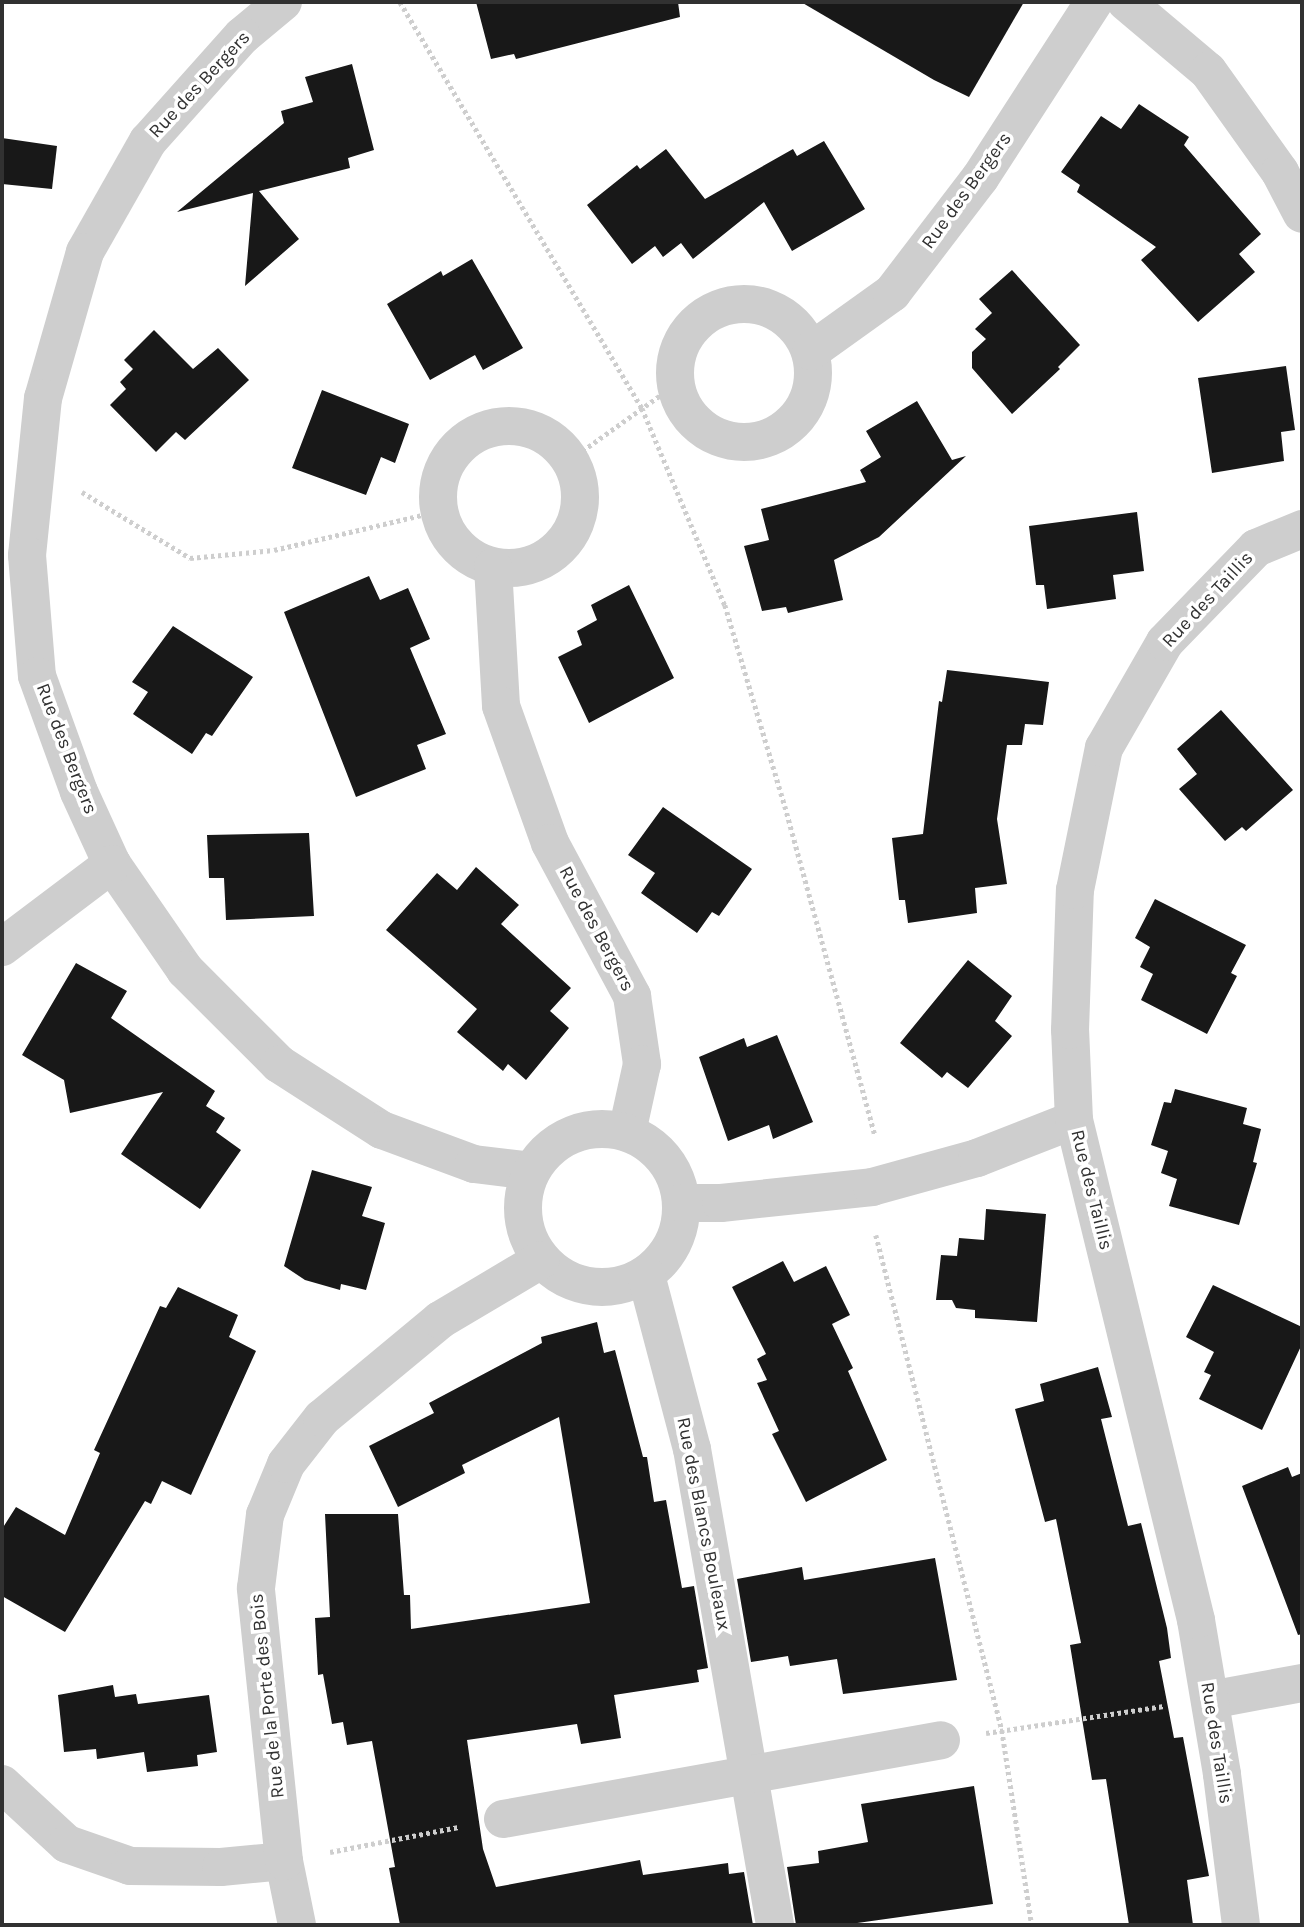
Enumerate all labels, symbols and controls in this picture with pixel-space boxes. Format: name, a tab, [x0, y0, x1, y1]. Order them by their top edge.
street label: Rue des Bergers	[144, 27, 256, 143]
street label: Rue des Bergers	[917, 128, 1017, 254]
street label: Rue des Taillis	[1158, 547, 1258, 653]
street label: Rue des Bergers	[31, 680, 101, 818]
street label: Rue des Bergers	[553, 863, 639, 995]
street label: Rue des Taillis	[1065, 1127, 1117, 1253]
street label: Rue des Blancs Bouleaux	[671, 1415, 735, 1633]
street label: Rue de la Porte des Bois	[246, 1592, 290, 1800]
street label: Rue des Taillis	[1195, 1680, 1237, 1806]

